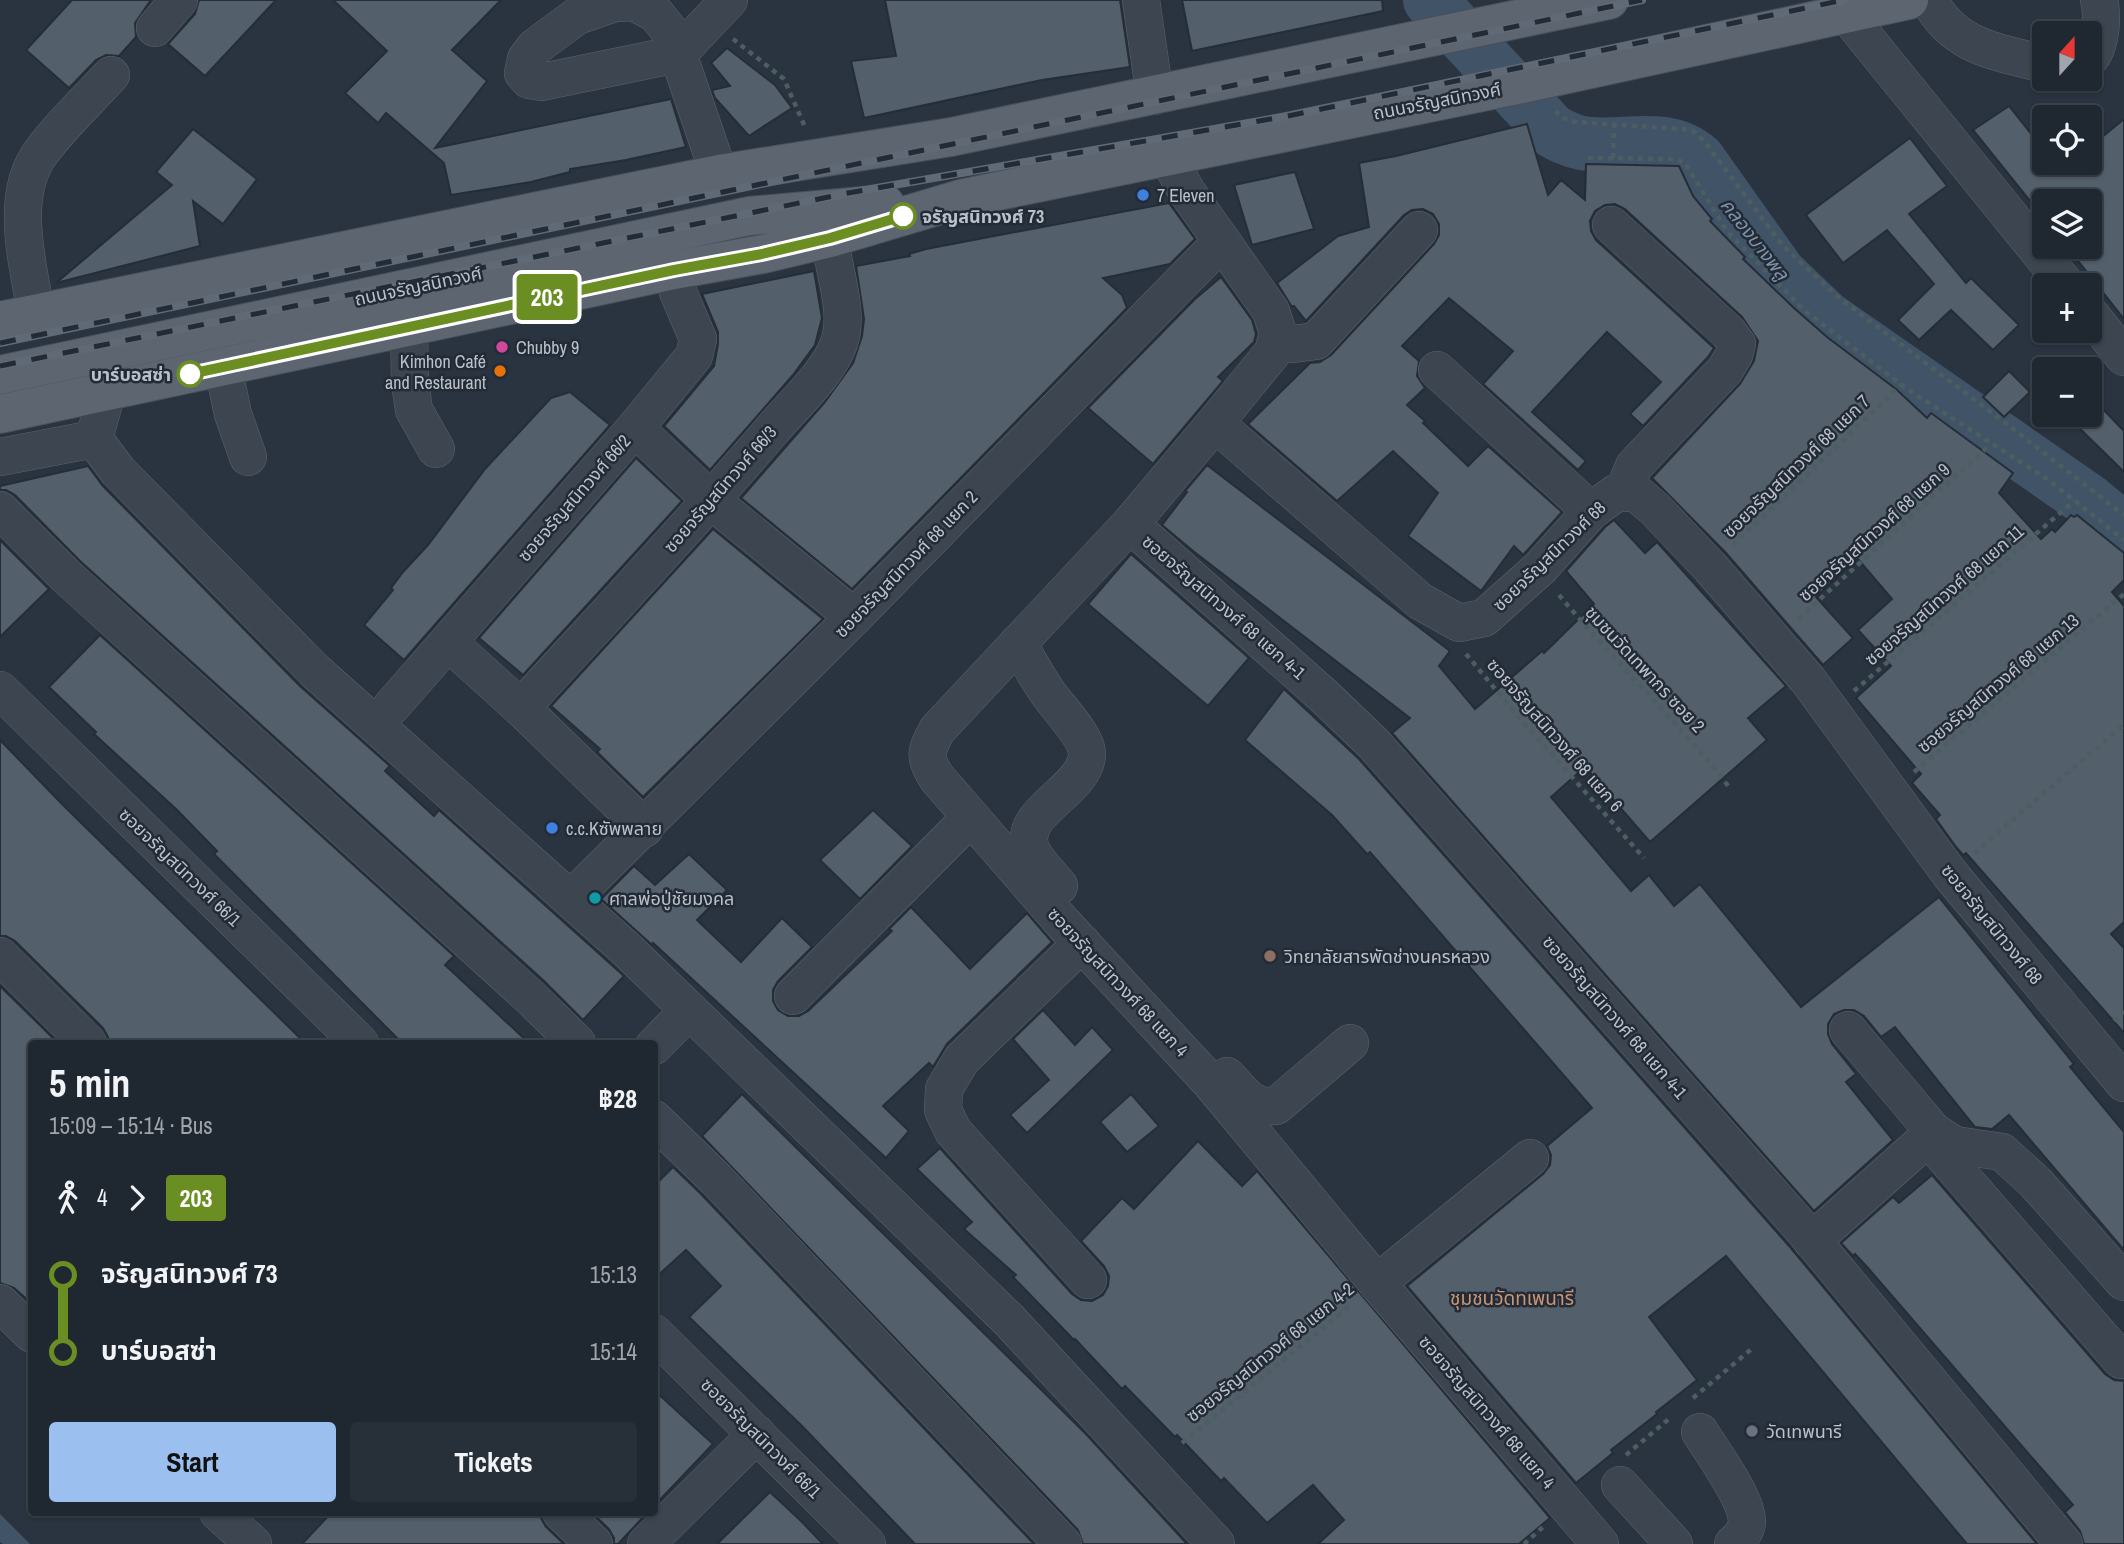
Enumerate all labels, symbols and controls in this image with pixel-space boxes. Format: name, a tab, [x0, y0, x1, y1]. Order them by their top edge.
north arrow	[2032, 21, 2102, 91]
map controls	[2032, 21, 2102, 427]
street label: ถนนจรัญสนิทวงศ์	[1371, 76, 1503, 126]
button: locate	[2032, 105, 2102, 175]
place label: 7 Eleven	[1157, 183, 1214, 208]
marker: 7 Eleven	[1135, 187, 1151, 203]
button: layers	[2032, 189, 2102, 259]
water label: คลองบางพลู	[1715, 193, 1796, 286]
marker: จรัญสนิทวงศ์ 73	[890, 203, 916, 229]
place label: จรัญสนิทวงศ์ 73	[922, 204, 1044, 229]
street label: ถนนจรัญสนิทวงศ์	[352, 260, 484, 312]
button: +	[2032, 273, 2102, 343]
line badge: 203	[507, 274, 587, 320]
text: 203	[531, 281, 563, 313]
place label: Chubby 9	[516, 335, 579, 360]
marker: Chubby 9	[494, 339, 510, 355]
place label: Kimhon Café and Restaurant	[385, 349, 486, 395]
button: −	[2032, 357, 2102, 427]
marker: บาร์บอสซ่า	[177, 361, 203, 387]
place label: บาร์บอสซ่า	[91, 362, 171, 387]
marker: Kimhon Café and Restaurant	[492, 363, 508, 379]
street label: ซอยจรัญสนิทวงศ์ 68 แยก 7	[1717, 389, 1875, 543]
street label: ซอยจรัญสนิทวงศ์ 66/3	[658, 420, 782, 558]
street label: ซอยจรัญสนิทวงศ์ 66/2	[512, 429, 636, 567]
street label: ซอยจรัญสนิทวงศ์ 68 แยก 9	[1793, 457, 1955, 607]
street label: ซอยจรัญสนิทวงศ์ 68 แยก 2	[829, 485, 983, 643]
street label: ซอยจรัญสนิทวงศ์ 68	[1487, 495, 1611, 617]
street label: ซอยจรัญสนิทวงศ์ 68 แยก 11	[1859, 518, 2029, 671]
street label: ซอยจรัญสนิทวงศ์ 68 แยก 4-1	[1137, 529, 1312, 686]
street label: ชุมชนวัดเทพากร ซอย 2	[1580, 600, 1710, 738]
street label: ซอยจรัญสนิทวงศ์ 68 แยก 13	[1912, 608, 2084, 758]
street label: ซอยจรัญสนิทวงศ์ 68 แยก 6	[1481, 653, 1629, 817]
street label: ซอยจรัญสนิทวงศ์ 66/1	[114, 802, 247, 932]
place label: c.c.Kซัพพลาย	[566, 816, 662, 841]
marker: c.c.Kซัพพลาย	[544, 820, 560, 836]
street label: ซอยจรัญสนิทวงศ์ 68	[1936, 858, 2048, 990]
place label: ศาลพ่อปู่ชัยมงคล	[609, 886, 734, 911]
marker: ศาลพ่อปู่ชัยมงคล	[587, 890, 603, 906]
street label: ซอยจรัญสนิทวงศ์ 68 แยก 4	[1042, 902, 1194, 1062]
street label: ซอยจรัญสนิทวงศ์ 68 แยก 4-1	[1537, 930, 1694, 1105]
place label: วิทยาลัยสารพัดช่างนครหลวง	[1283, 944, 1490, 969]
marker: วิทยาลัยสารพัดช่างนครหลวง	[1262, 948, 1278, 964]
text: 5 min	[49, 1058, 130, 1109]
text: ฿28	[598, 1081, 637, 1116]
text: 15:09 – 15:14 · Bus	[49, 1110, 213, 1141]
icon: walk	[49, 1179, 87, 1217]
icon: forward	[118, 1179, 156, 1217]
text: 4	[97, 1182, 108, 1213]
text: 203	[180, 1182, 212, 1214]
text: จรัญสนิทวงศ์ 73	[101, 1256, 278, 1291]
text: 15:13	[590, 1259, 637, 1290]
street label: ซอยจรัญสนิทวงศ์ 68 แยก 4-2	[1181, 1276, 1359, 1428]
district label: ชุมชนวัดทเพนารี	[1450, 1285, 1574, 1311]
street label: ซอยจรัญสนิทวงศ์ 68 แยก 4	[1413, 1330, 1561, 1494]
text: บาร์บอสซ่า	[101, 1333, 217, 1368]
text: 15:14	[590, 1336, 637, 1367]
street label: ซอยจรัญสนิทวงศ์ 66/1	[695, 1372, 827, 1504]
place label: วัดเทพนารี	[1766, 1419, 1842, 1444]
button: Start	[49, 1422, 336, 1502]
button: Tickets	[350, 1422, 637, 1502]
marker: วัดเทพนารี	[1744, 1423, 1760, 1439]

